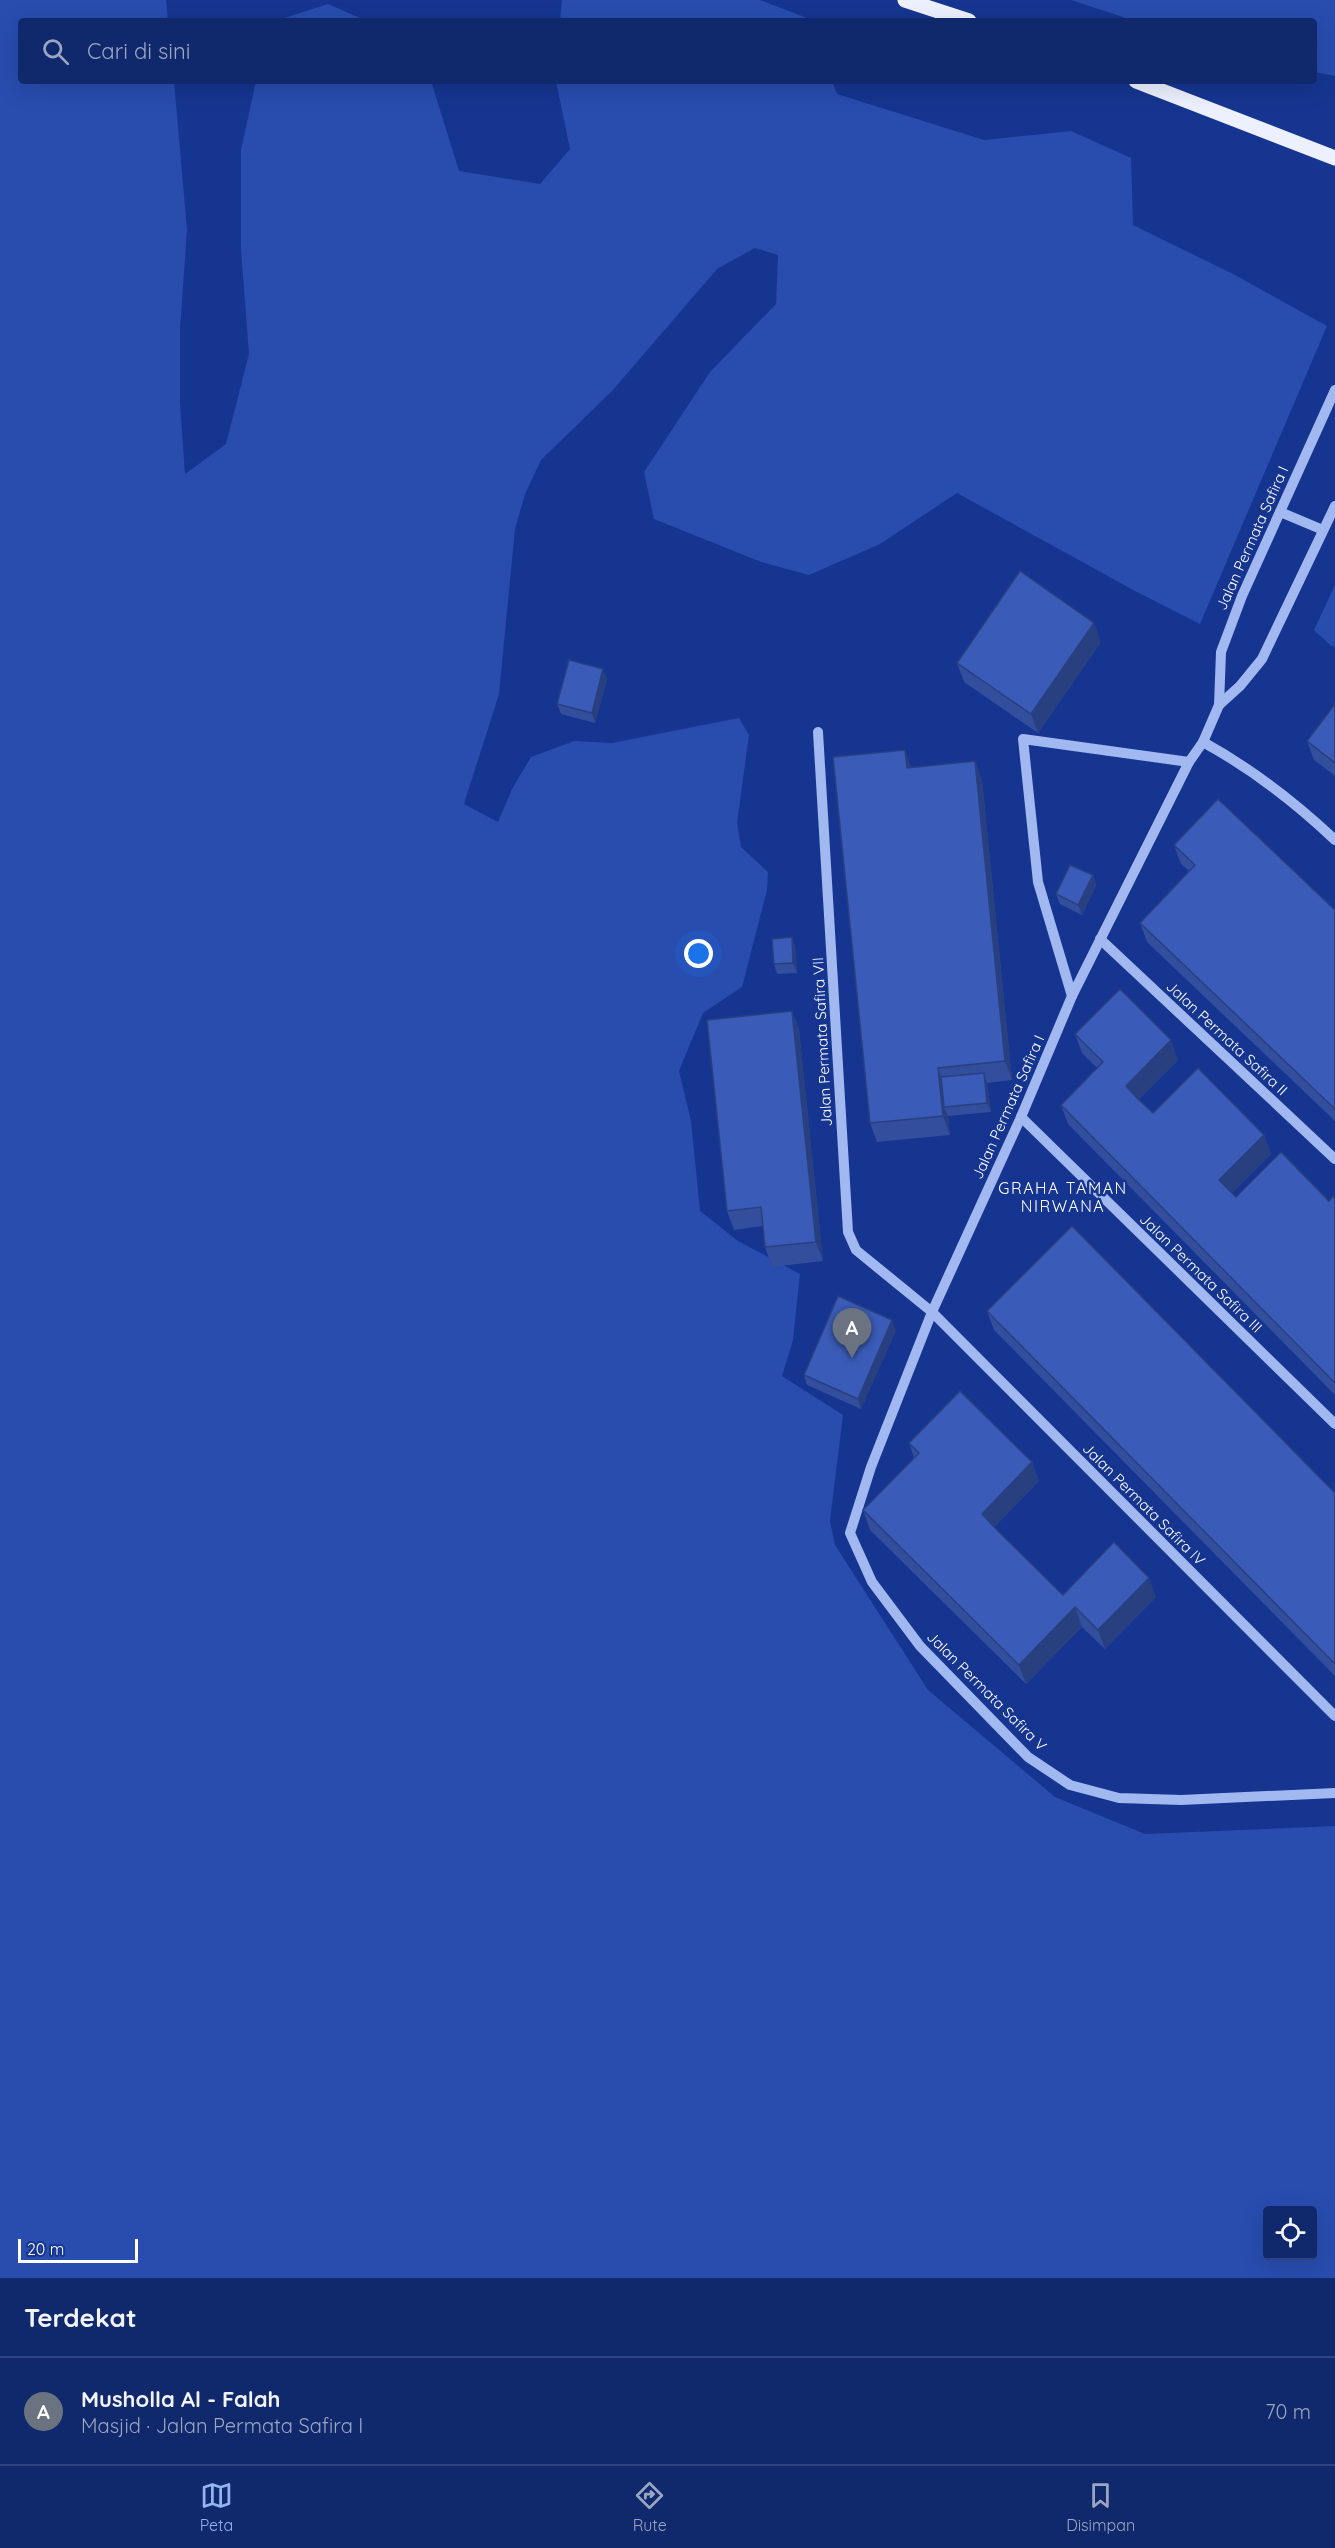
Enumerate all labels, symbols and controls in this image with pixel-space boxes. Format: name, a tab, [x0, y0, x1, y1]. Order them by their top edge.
search box	[18, 18, 1317, 84]
icon: search	[39, 35, 72, 68]
text: Cari di sini	[87, 37, 190, 65]
street label: Jalan Permata Safira I	[1212, 463, 1292, 613]
your location	[684, 939, 713, 968]
street label: Jalan Permata Safira VII	[808, 957, 836, 1127]
street label: Jalan Permata Safira II	[1162, 977, 1292, 1099]
street label: Jalan Permata Safira I	[968, 1032, 1048, 1182]
district label: GRAHA TAMAN NIRWANA	[998, 1178, 1128, 1216]
street label: Jalan Permata Safira III	[1136, 1209, 1266, 1337]
pin: A	[832, 1308, 872, 1358]
street label: Jalan Permata Safira IV	[1079, 1439, 1209, 1569]
street label: Jalan Permata Safira V	[923, 1627, 1051, 1755]
map controls	[1263, 2206, 1317, 2260]
button: locate	[1263, 2206, 1317, 2260]
scale bar	[18, 2236, 138, 2264]
text: 20 m	[27, 2239, 64, 2259]
text: Terdekat	[24, 2301, 137, 2334]
text: Musholla Al - Falah	[81, 2385, 280, 2413]
text: A	[37, 2399, 50, 2424]
text: 70 m	[1265, 2399, 1311, 2424]
text: Masjid · Jalan Permata Safira I	[81, 2413, 363, 2438]
tab: Peta	[200, 2479, 233, 2535]
tab: Rute	[633, 2479, 667, 2535]
tab: Disimpan	[1066, 2479, 1135, 2535]

